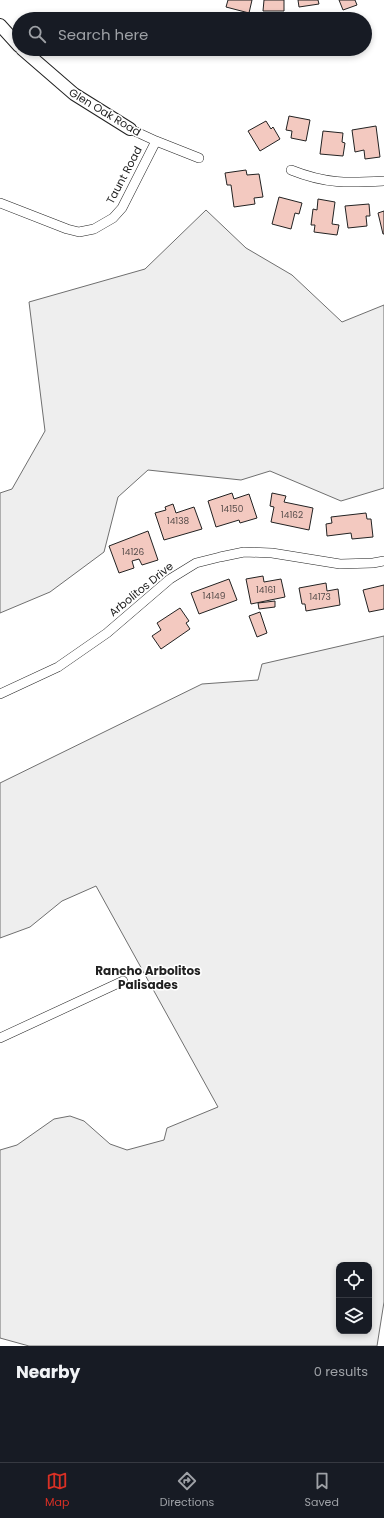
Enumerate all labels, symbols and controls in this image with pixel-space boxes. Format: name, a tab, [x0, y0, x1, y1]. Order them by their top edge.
search box	[12, 12, 372, 56]
icon: search	[26, 23, 48, 45]
text: Search here	[58, 24, 148, 45]
street label: Glen Oak Road	[66, 84, 144, 140]
street label: Taunt Road	[102, 143, 146, 207]
house number: 14150	[221, 503, 244, 515]
house number: 14162	[281, 509, 303, 521]
house number: 14138	[167, 515, 190, 527]
house number: 14126	[122, 546, 144, 558]
street label: Arbolitos Drive	[105, 558, 177, 620]
house number: 14161	[256, 584, 276, 596]
house number: 14149	[203, 590, 226, 602]
house number: 14173	[309, 591, 331, 603]
district label: Rancho Arbolitos Palisades	[95, 962, 201, 993]
map controls	[336, 1262, 372, 1334]
button: locate	[336, 1262, 372, 1298]
button: layers	[336, 1298, 372, 1334]
text: Nearby	[16, 1360, 80, 1384]
text: 0 results	[314, 1362, 368, 1381]
tab: Map	[45, 1470, 69, 1511]
tab: Directions	[160, 1470, 214, 1511]
tab: Saved	[305, 1470, 339, 1511]

